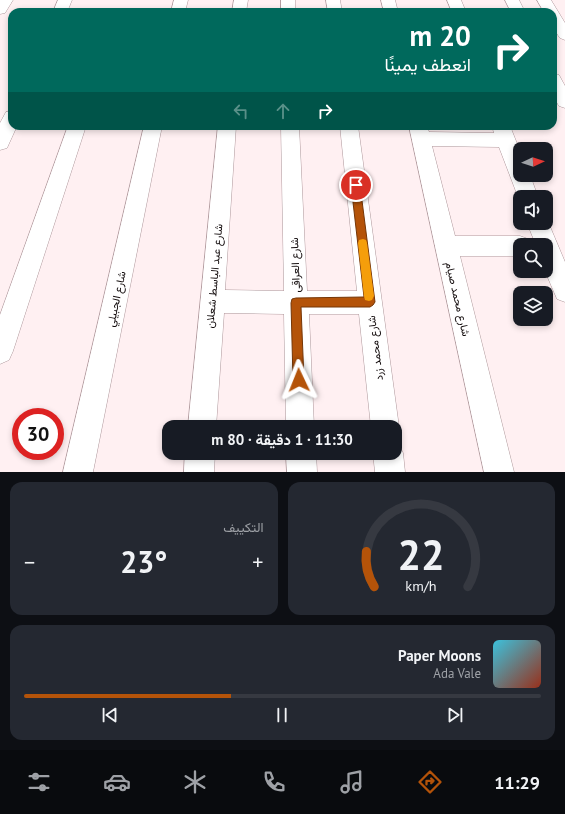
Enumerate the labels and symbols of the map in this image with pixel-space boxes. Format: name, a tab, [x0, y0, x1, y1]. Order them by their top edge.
north arrow	[513, 142, 553, 182]
pin	[339, 168, 373, 202]
street label: شارع عبد الباسط شعلان	[202, 223, 227, 329]
street label: شارع العراقى	[287, 237, 304, 293]
street label: شارع محمد صيام	[442, 260, 473, 338]
street label: شارع الجبيلي	[103, 269, 132, 329]
street label: شارع محمد زرد	[364, 314, 387, 381]
position arrow	[278, 359, 320, 401]
speed limit sign: 30	[12, 408, 64, 460]

